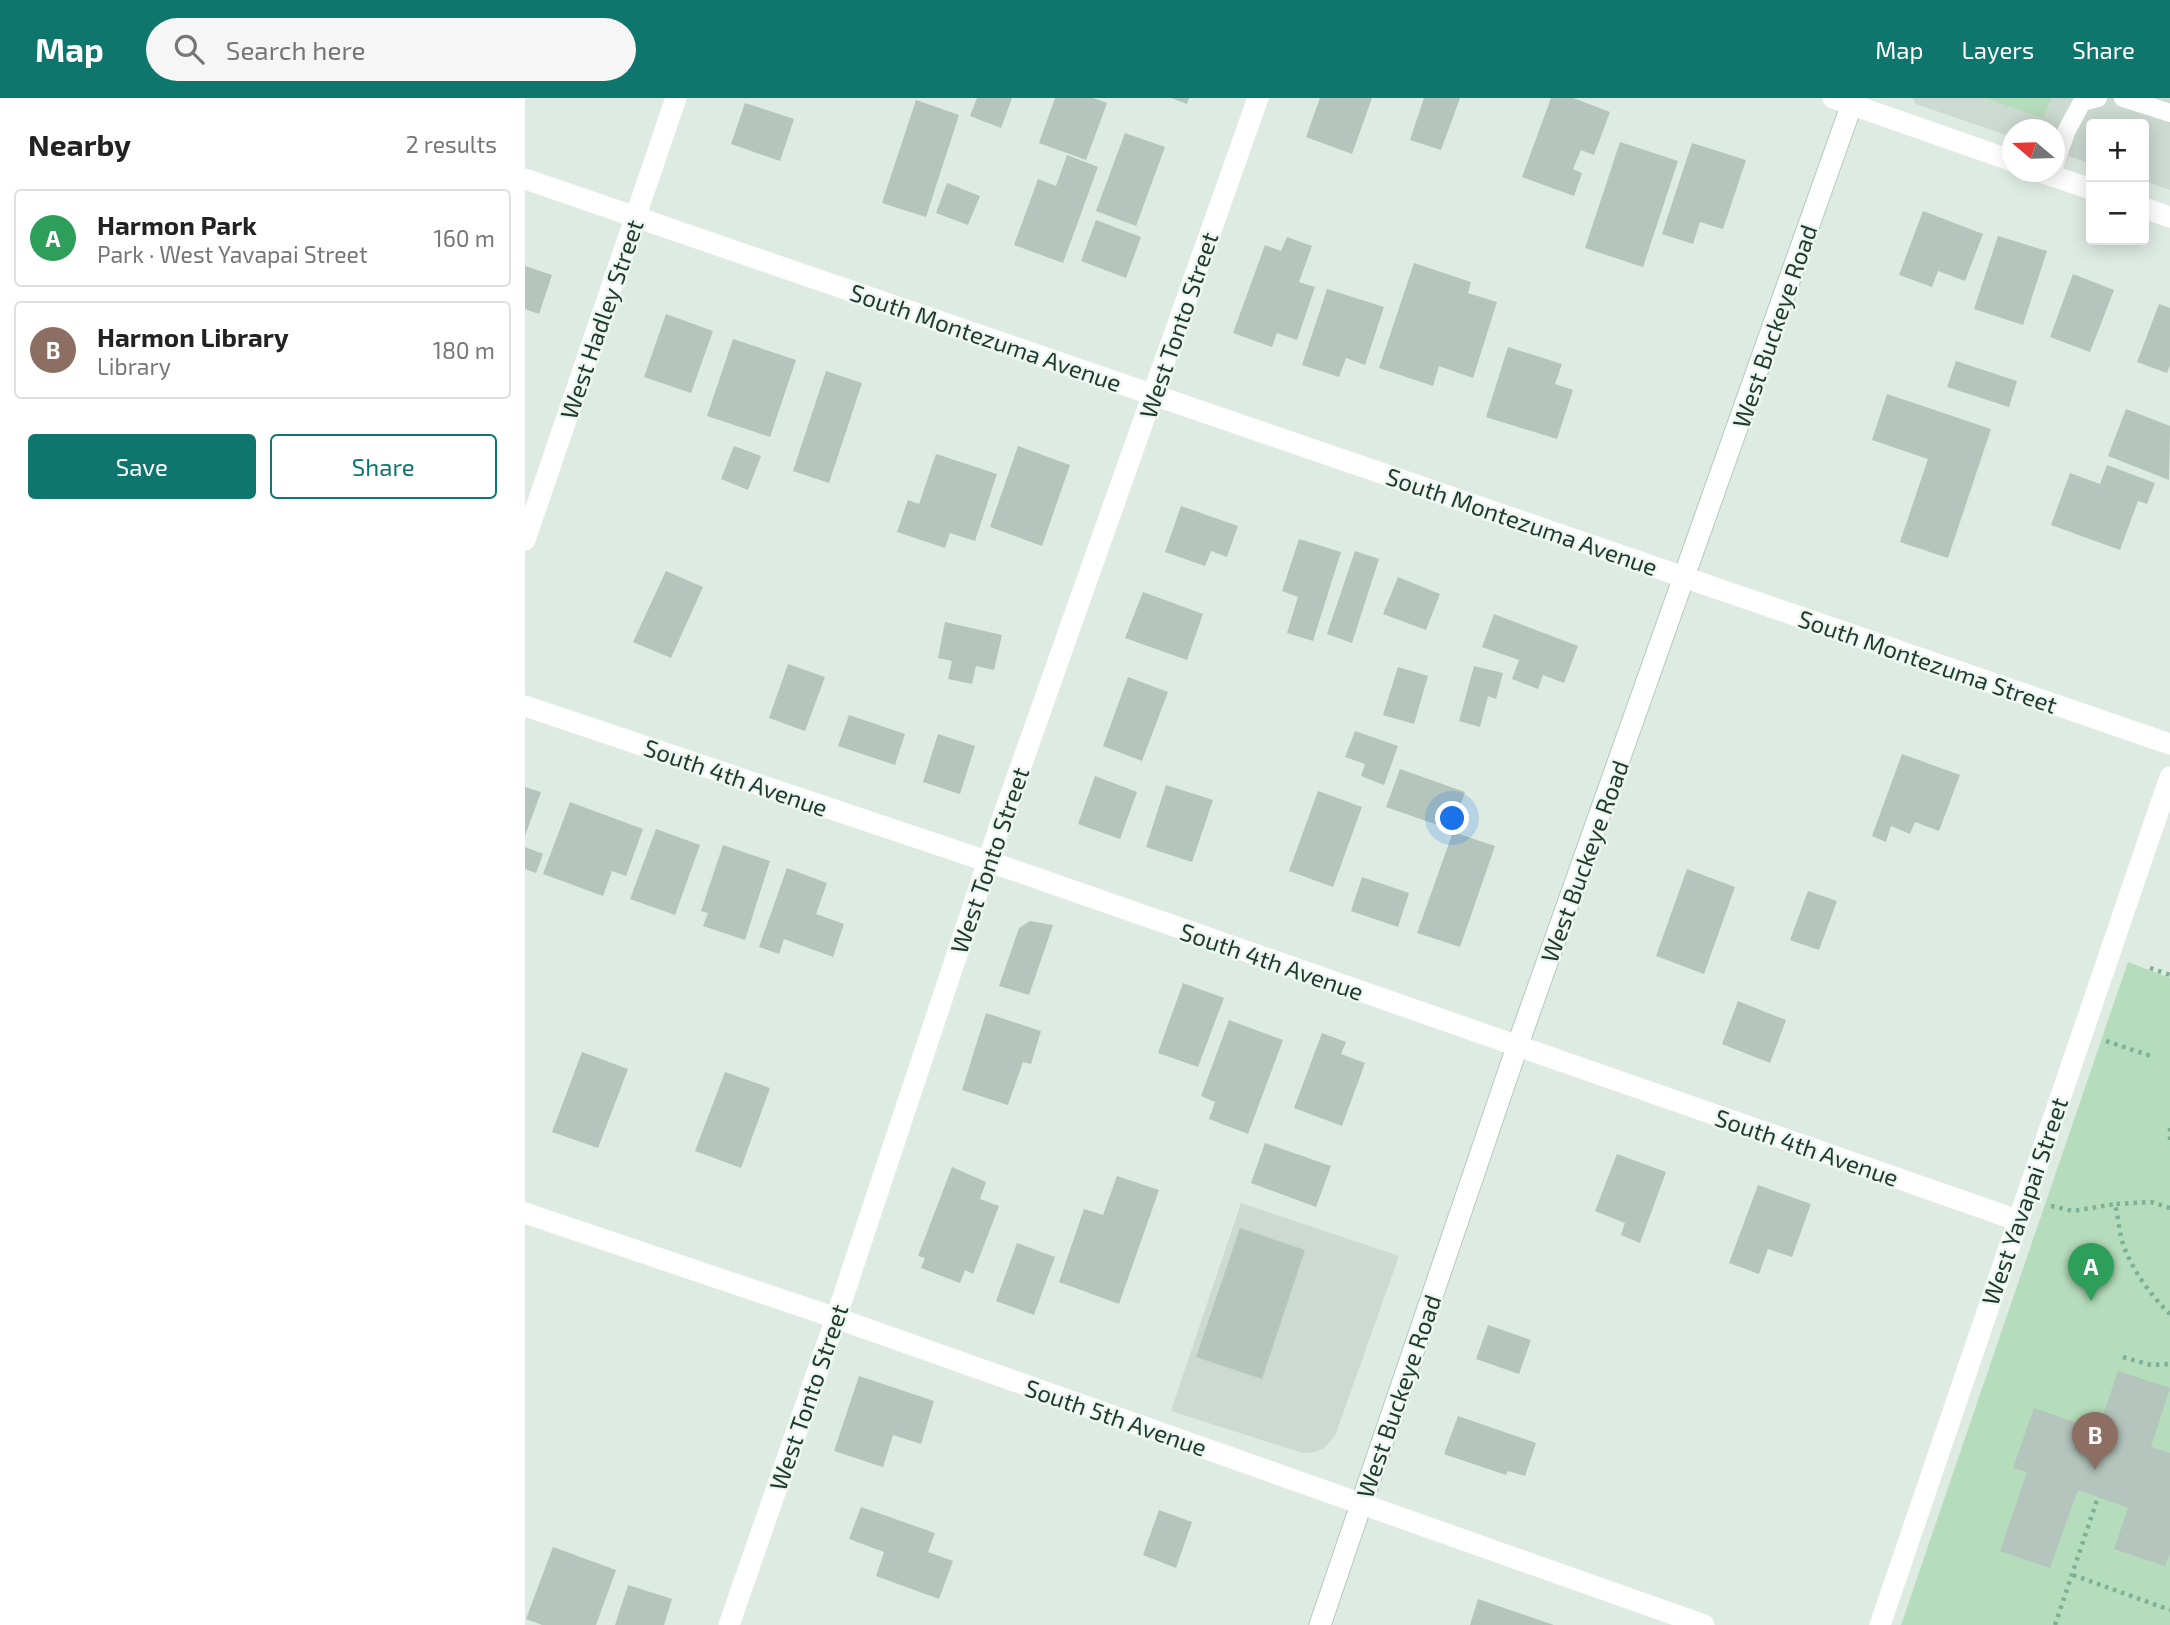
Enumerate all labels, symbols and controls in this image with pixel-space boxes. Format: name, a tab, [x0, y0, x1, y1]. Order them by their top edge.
search box	[146, 18, 636, 81]
text: Map	[35, 29, 104, 69]
icon: search	[170, 30, 208, 68]
text: Search here	[226, 34, 365, 65]
text: Map	[1875, 35, 1923, 64]
text: Layers	[1961, 35, 2034, 64]
text: Share	[2072, 35, 2135, 64]
north arrow	[2002, 119, 2065, 182]
map controls	[2086, 119, 2149, 245]
button: +	[2086, 119, 2149, 182]
text: Nearby	[28, 126, 131, 162]
text: 2 results	[406, 130, 497, 158]
button: −	[2086, 182, 2149, 245]
text: Harmon Park	[97, 209, 257, 240]
street label: West Hadley Street	[553, 215, 649, 423]
street label: West Buckeye Road	[1726, 221, 1822, 431]
text: A	[45, 224, 61, 252]
text: 160 m	[434, 224, 495, 252]
street label: West Tonto Street	[1133, 228, 1223, 422]
text: Park · West Yavapai Street	[97, 240, 368, 268]
street label: South Montezuma Avenue	[846, 277, 1126, 397]
text: Harmon Library	[97, 321, 289, 352]
text: B	[46, 336, 60, 364]
text: 180 m	[433, 336, 495, 364]
text: Library	[97, 352, 171, 380]
button: Save	[28, 434, 256, 499]
button: Share	[270, 434, 497, 499]
street label: South Montezuma Avenue	[1382, 461, 1662, 581]
street label: South Montezuma Street	[1795, 603, 2061, 719]
street label: South 4th Avenue	[640, 732, 832, 822]
street label: West Buckeye Road	[1534, 756, 1634, 966]
street label: West Tonto Street	[944, 763, 1034, 957]
your location	[1435, 801, 1469, 835]
street label: South 4th Avenue	[1176, 916, 1368, 1006]
street label: West Yavapai Street	[1975, 1093, 2073, 1309]
street label: South 4th Avenue	[1711, 1102, 1903, 1192]
pin: A	[2068, 1243, 2114, 1301]
street label: West Buckeye Road	[1350, 1291, 1446, 1501]
street label: West Tonto Street	[763, 1300, 853, 1494]
street label: South 5th Avenue	[1021, 1372, 1211, 1462]
pin: B	[2072, 1412, 2118, 1470]

